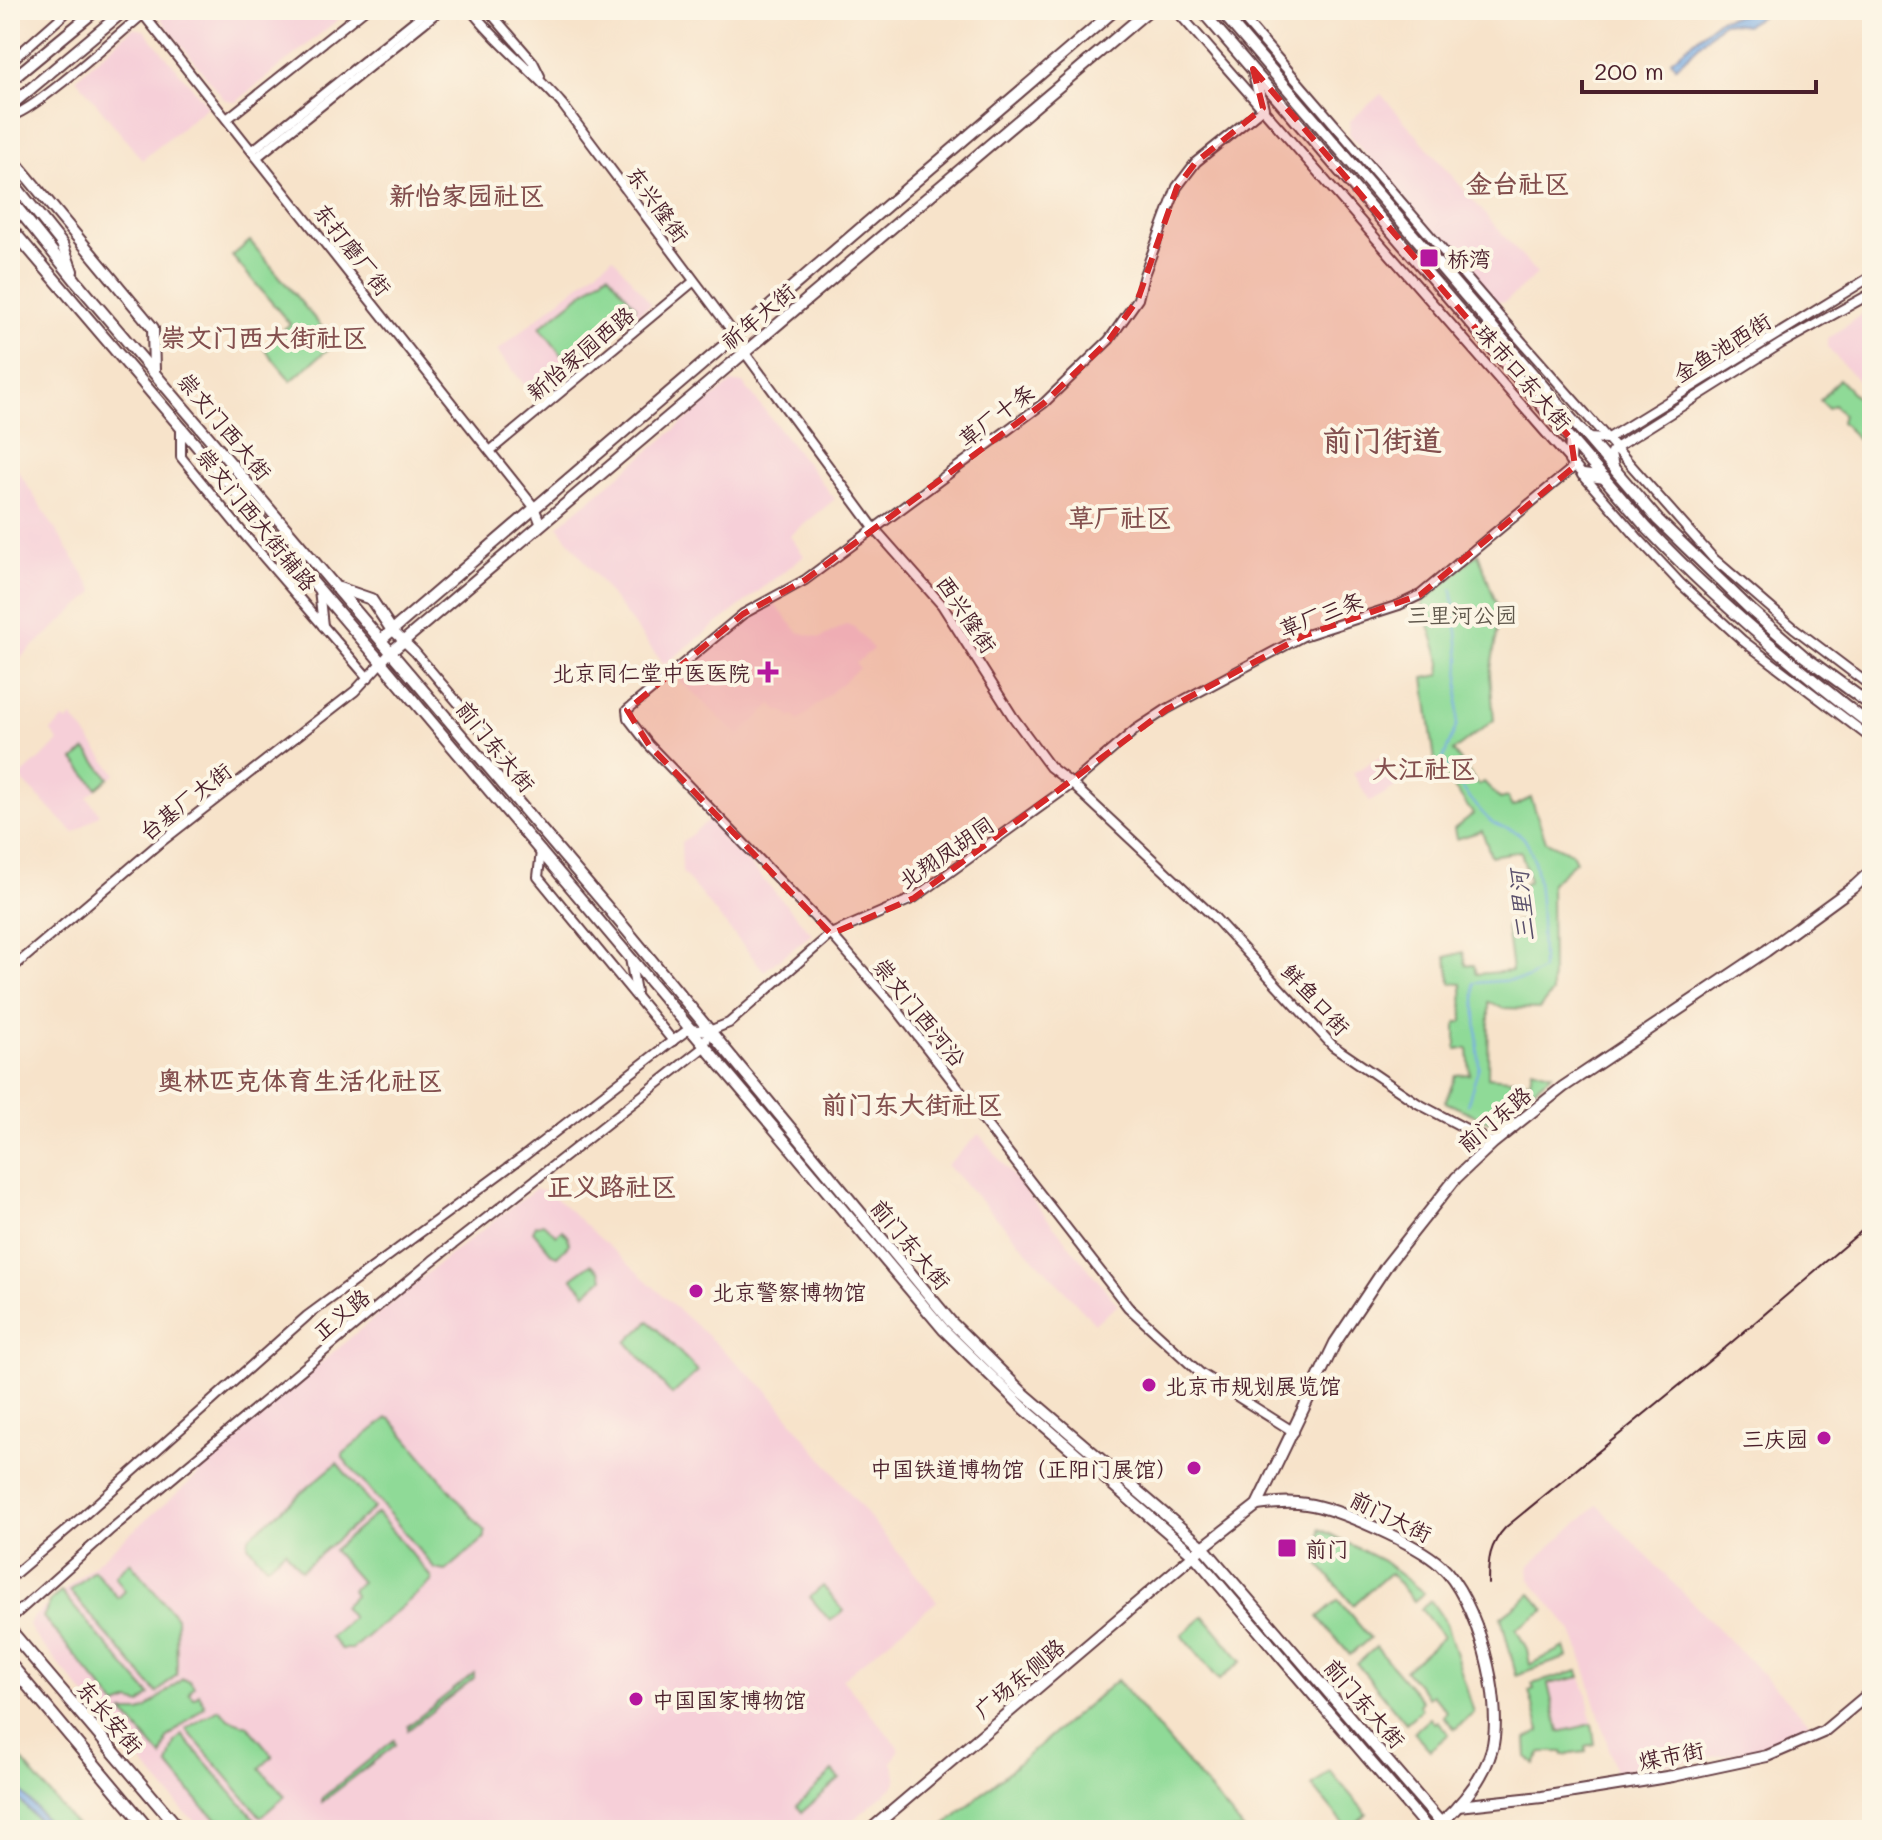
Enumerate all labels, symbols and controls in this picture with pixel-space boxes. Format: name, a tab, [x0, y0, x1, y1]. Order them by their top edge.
scale bar	[1582, 44, 1816, 94]
text: 200 m	[1594, 55, 1664, 86]
street label: 东兴隆街	[620, 160, 696, 248]
district label: 金台社区	[1466, 166, 1570, 200]
district label: 新怡家园社区	[389, 178, 545, 212]
street label: 东打磨厂街	[308, 197, 398, 301]
place label: 桥湾	[1447, 244, 1491, 273]
marker: 桥湾	[1418, 247, 1440, 269]
street label: 祈年大街	[715, 277, 801, 355]
street label: 新怡家园西路	[520, 299, 640, 407]
street label: 金鱼池西街	[1668, 306, 1776, 388]
street label: 珠市口东大街	[1470, 318, 1578, 436]
district label: 崇文门西大街社区	[160, 320, 368, 354]
street label: 崇文门西大街	[171, 366, 279, 486]
street label: 草厂十条	[952, 377, 1040, 453]
district label: 前门街道	[1322, 419, 1442, 459]
street label: 崇文门西大街辅路	[190, 441, 324, 597]
district label: 草厂社区	[1068, 500, 1172, 534]
street label: 西兴隆街	[930, 569, 1004, 659]
street label: 草厂三条	[1275, 585, 1367, 643]
park label: 三里河公园	[1407, 600, 1517, 629]
place label: 北京同仁堂中医医院	[552, 658, 750, 687]
marker: 北京同仁堂中医医院	[757, 661, 779, 683]
street label: 前门东大街	[450, 694, 542, 798]
district label: 大江社区	[1372, 751, 1476, 785]
street label: 台基厂大街	[133, 756, 237, 846]
street label: 北翔凤胡同	[892, 809, 1000, 895]
water label: 三里河	[1501, 865, 1540, 943]
street label: 崇文门西河沿	[867, 952, 973, 1072]
street label: 鲜鱼口街	[1275, 957, 1357, 1041]
district label: 奥林匹克体育生活化社区	[157, 1063, 443, 1097]
street label: 前门东路	[1451, 1080, 1537, 1158]
district label: 前门东大街社区	[821, 1087, 1003, 1121]
district label: 正义路社区	[547, 1169, 677, 1203]
street label: 前门东大街	[865, 1193, 957, 1295]
place label: 北京警察博物馆	[712, 1277, 866, 1306]
street label: 正义路	[306, 1282, 376, 1346]
marker: 北京警察博物馆	[687, 1282, 705, 1300]
place label: 北京市规划展览馆	[1165, 1371, 1341, 1400]
marker: 北京市规划展览馆	[1140, 1376, 1158, 1394]
place label: 三庆园	[1742, 1424, 1808, 1453]
marker: 三庆园	[1815, 1429, 1833, 1447]
place label: 中国铁道博物馆（正阳门展馆）	[870, 1454, 1178, 1483]
marker: 中国铁道博物馆（正阳门展馆）	[1185, 1459, 1203, 1477]
street label: 前门大街	[1345, 1484, 1437, 1548]
place label: 前门	[1305, 1534, 1349, 1563]
marker: 前门	[1276, 1537, 1298, 1559]
street label: 广场东侧路	[968, 1632, 1070, 1724]
street label: 前门东大街	[1318, 1652, 1412, 1754]
street label: 东长安街	[71, 1674, 149, 1760]
place label: 中国国家博物馆	[652, 1685, 806, 1714]
marker: 中国国家博物馆	[627, 1690, 645, 1708]
street label: 煤市街	[1636, 1734, 1706, 1776]

